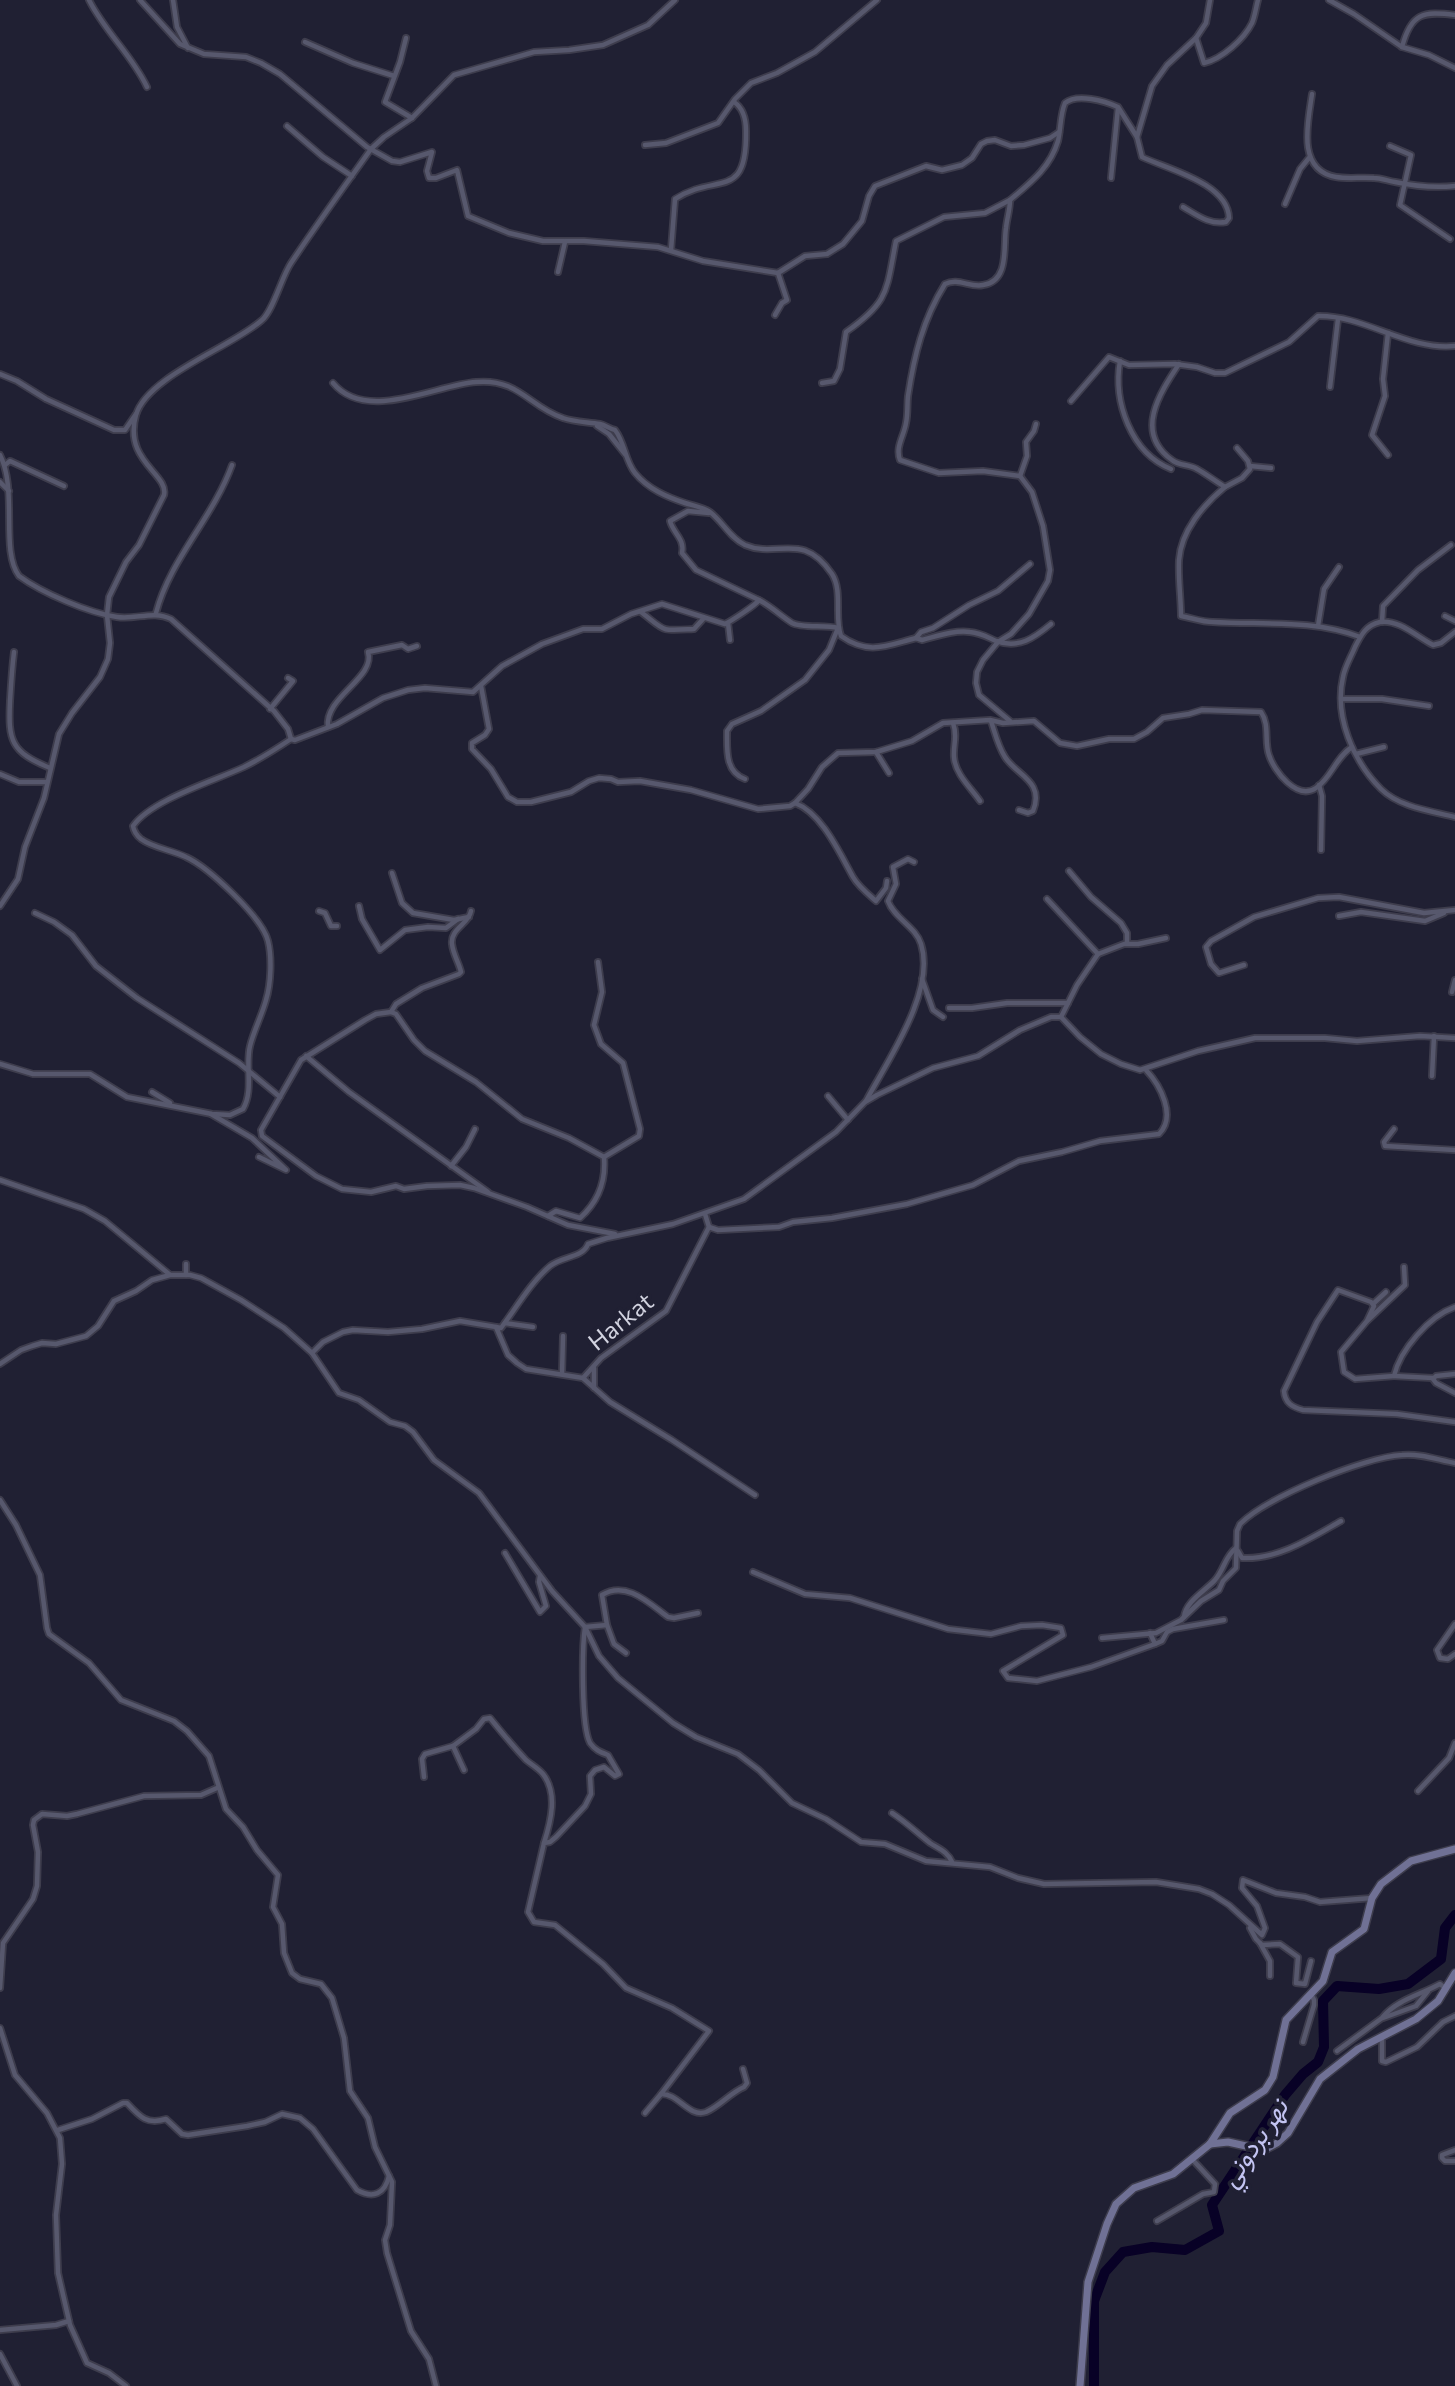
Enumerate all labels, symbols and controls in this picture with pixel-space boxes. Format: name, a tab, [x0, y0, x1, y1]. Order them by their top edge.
street label: Harkat	[582, 1286, 659, 1356]
water label: نهر بردوني	[1212, 2091, 1300, 2196]

